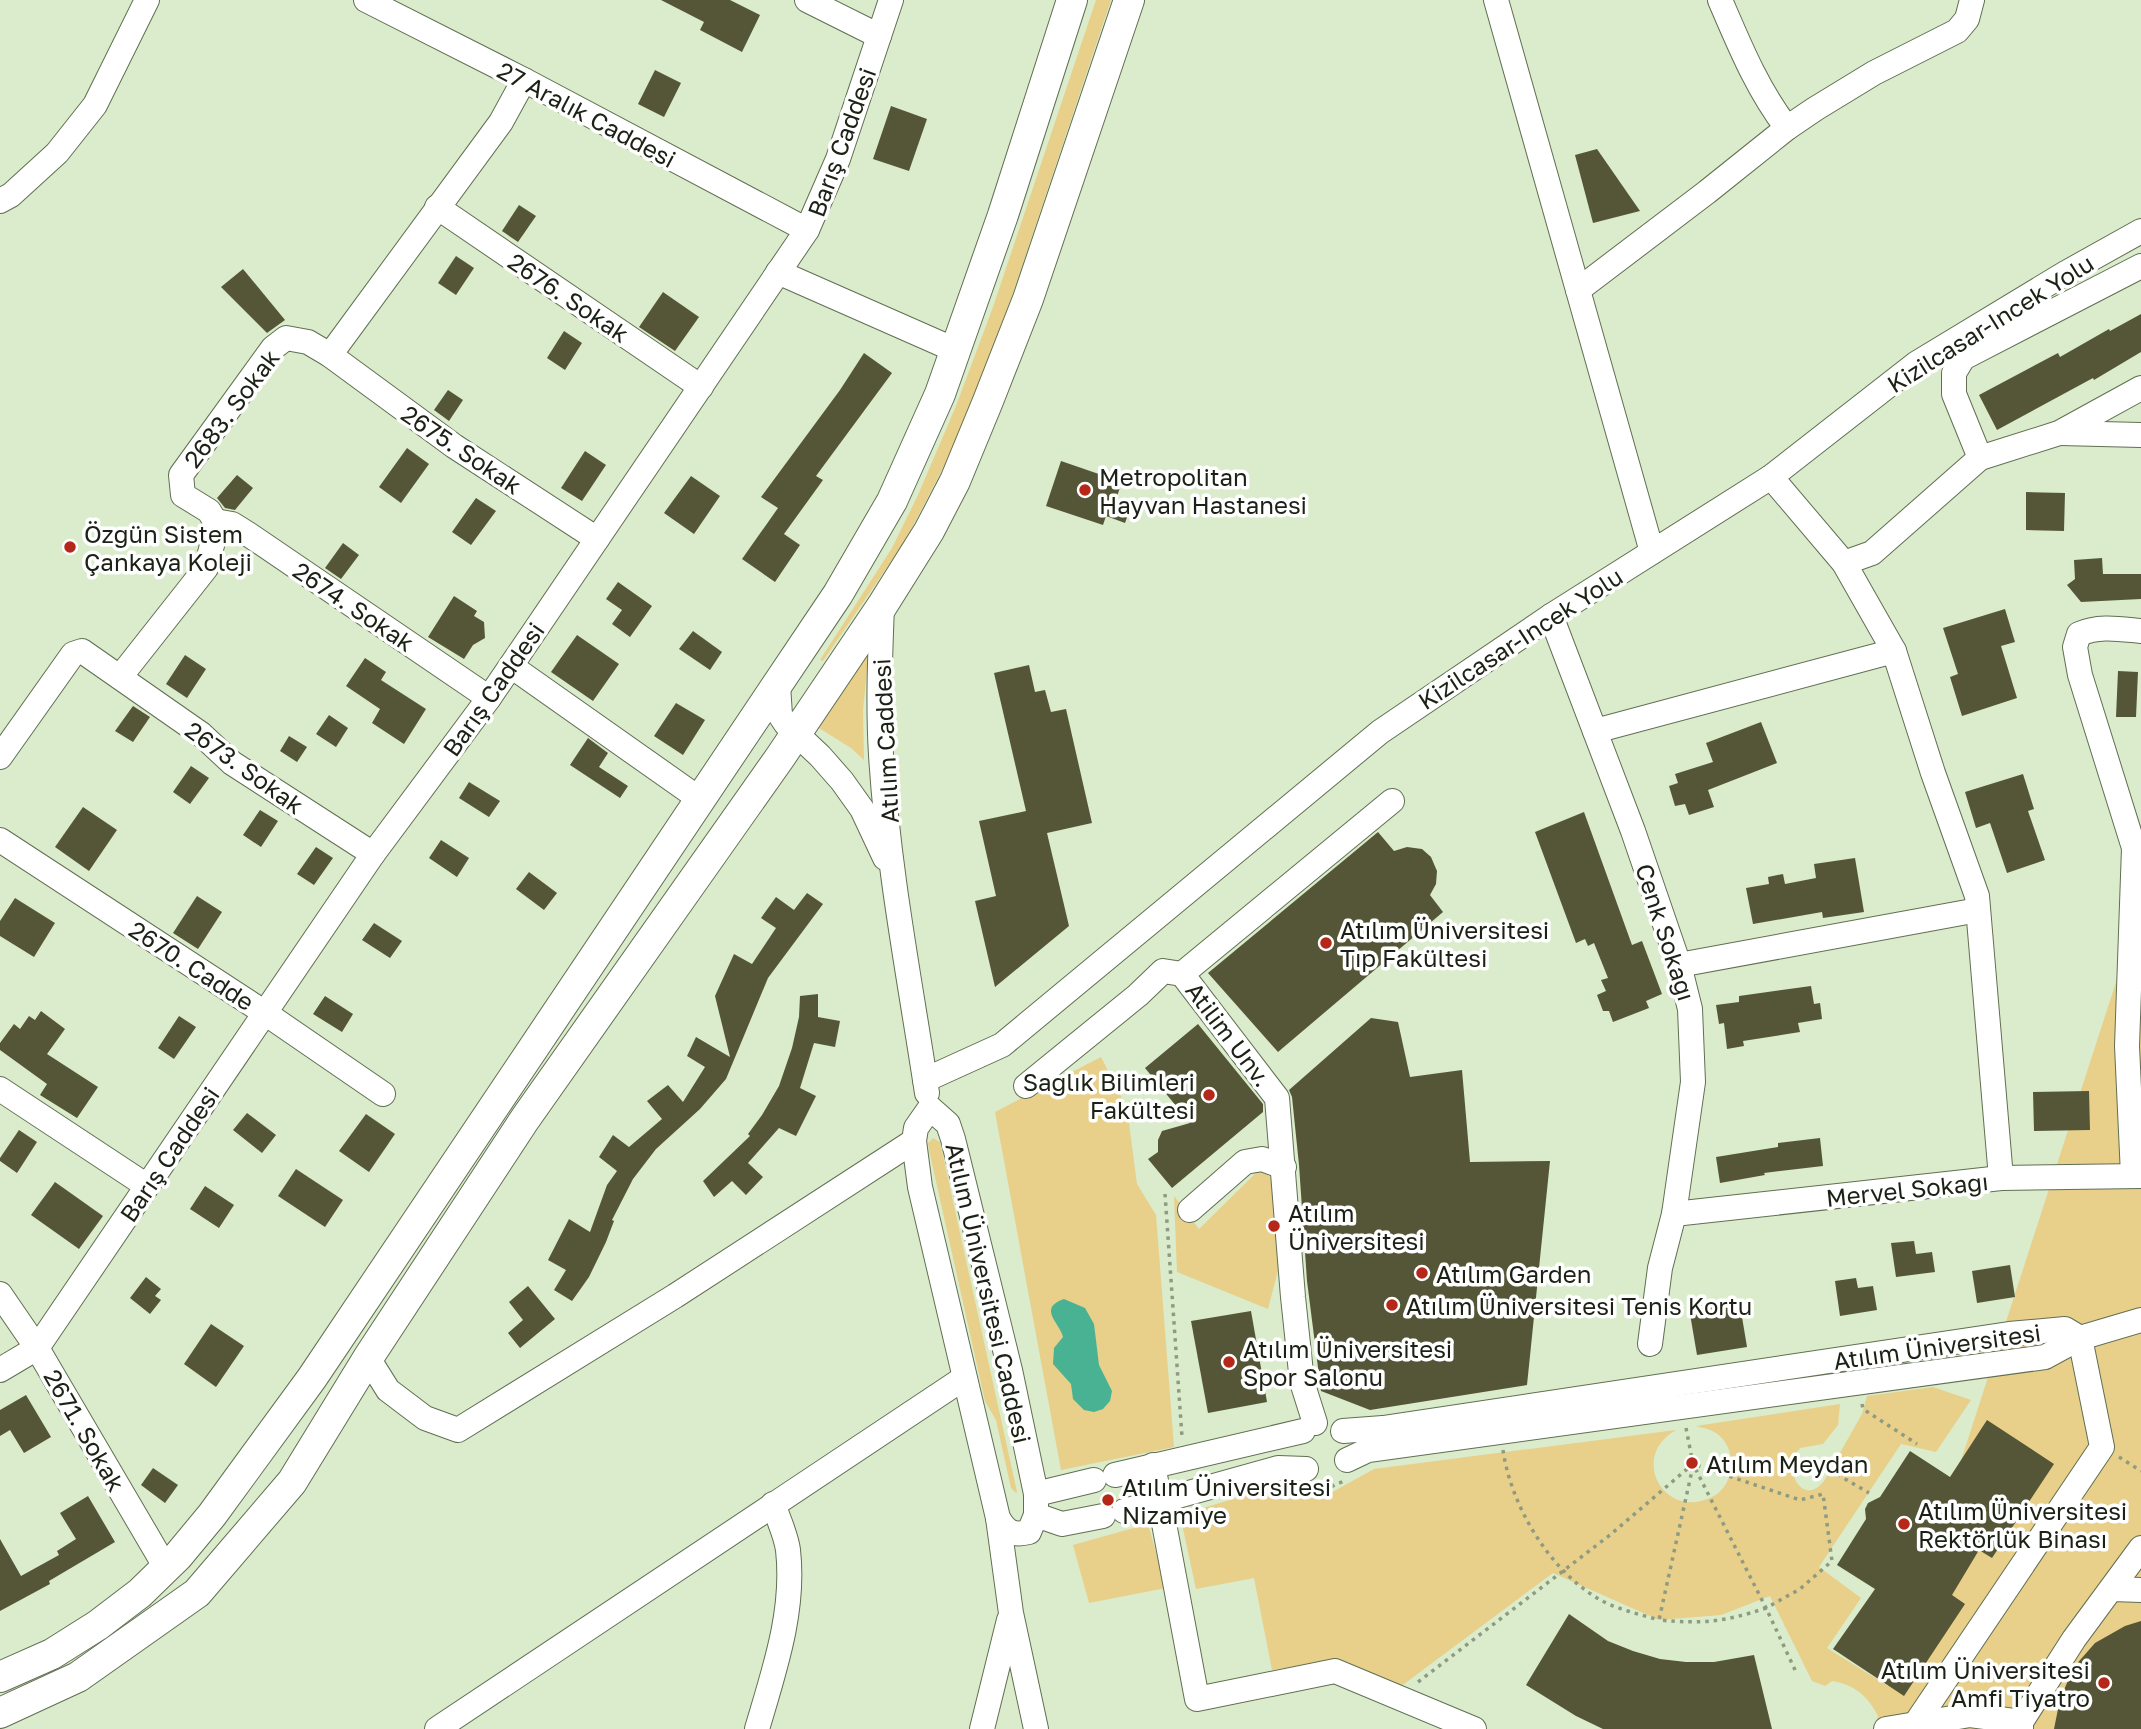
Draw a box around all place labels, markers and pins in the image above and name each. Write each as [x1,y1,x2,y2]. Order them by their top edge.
place label: Metropolitan Hayvan Hastanesi [1099,462,1307,519]
marker: Metropolitan Hayvan Hastanesi [1077,482,1093,498]
place label: Özgün Sistem Çankaya Koleji [84,519,252,576]
marker: Özgün Sistem Çankaya Koleji [62,539,78,555]
place label: Atılım Üniversitesi Tıp Fakültesi [1340,915,1549,972]
marker: Atılım Üniversitesi Tıp Fakültesi [1318,935,1334,951]
place label: Sağlık Bilimleri Fakültesi [1023,1067,1195,1124]
marker: Sağlık Bilimleri Fakültesi [1201,1087,1217,1103]
place label: Atılım Üniversitesi [1288,1198,1425,1255]
marker: Atılım Üniversitesi [1266,1218,1282,1234]
place label: Atılım Garden [1436,1259,1592,1288]
marker: Atılım Garden [1414,1265,1430,1281]
place label: Atılım Üniversitesi Tenis Kortu [1406,1291,1752,1320]
marker: Atılım Üniversitesi Tenis Kortu [1384,1297,1400,1313]
place label: Atılım Üniversitesi Spor Salonu [1243,1334,1452,1391]
marker: Atılım Üniversitesi Spor Salonu [1221,1354,1237,1370]
place label: Atılım Meydan [1706,1449,1869,1478]
marker: Atılım Meydan [1684,1455,1700,1471]
place label: Atılım Üniversitesi Nizamiye [1122,1472,1331,1529]
marker: Atılım Üniversitesi Nizamiye [1100,1492,1116,1508]
place label: Atılım Üniversitesi Rektörlük Binası [1918,1496,2127,1553]
marker: Atılım Üniversitesi Rektörlük Binası [1896,1516,1912,1532]
place label: Atılım Üniversitesi Amfi Tiyatro [1881,1655,2090,1712]
marker: Atılım Üniversitesi Amfi Tiyatro [2096,1675,2112,1691]

